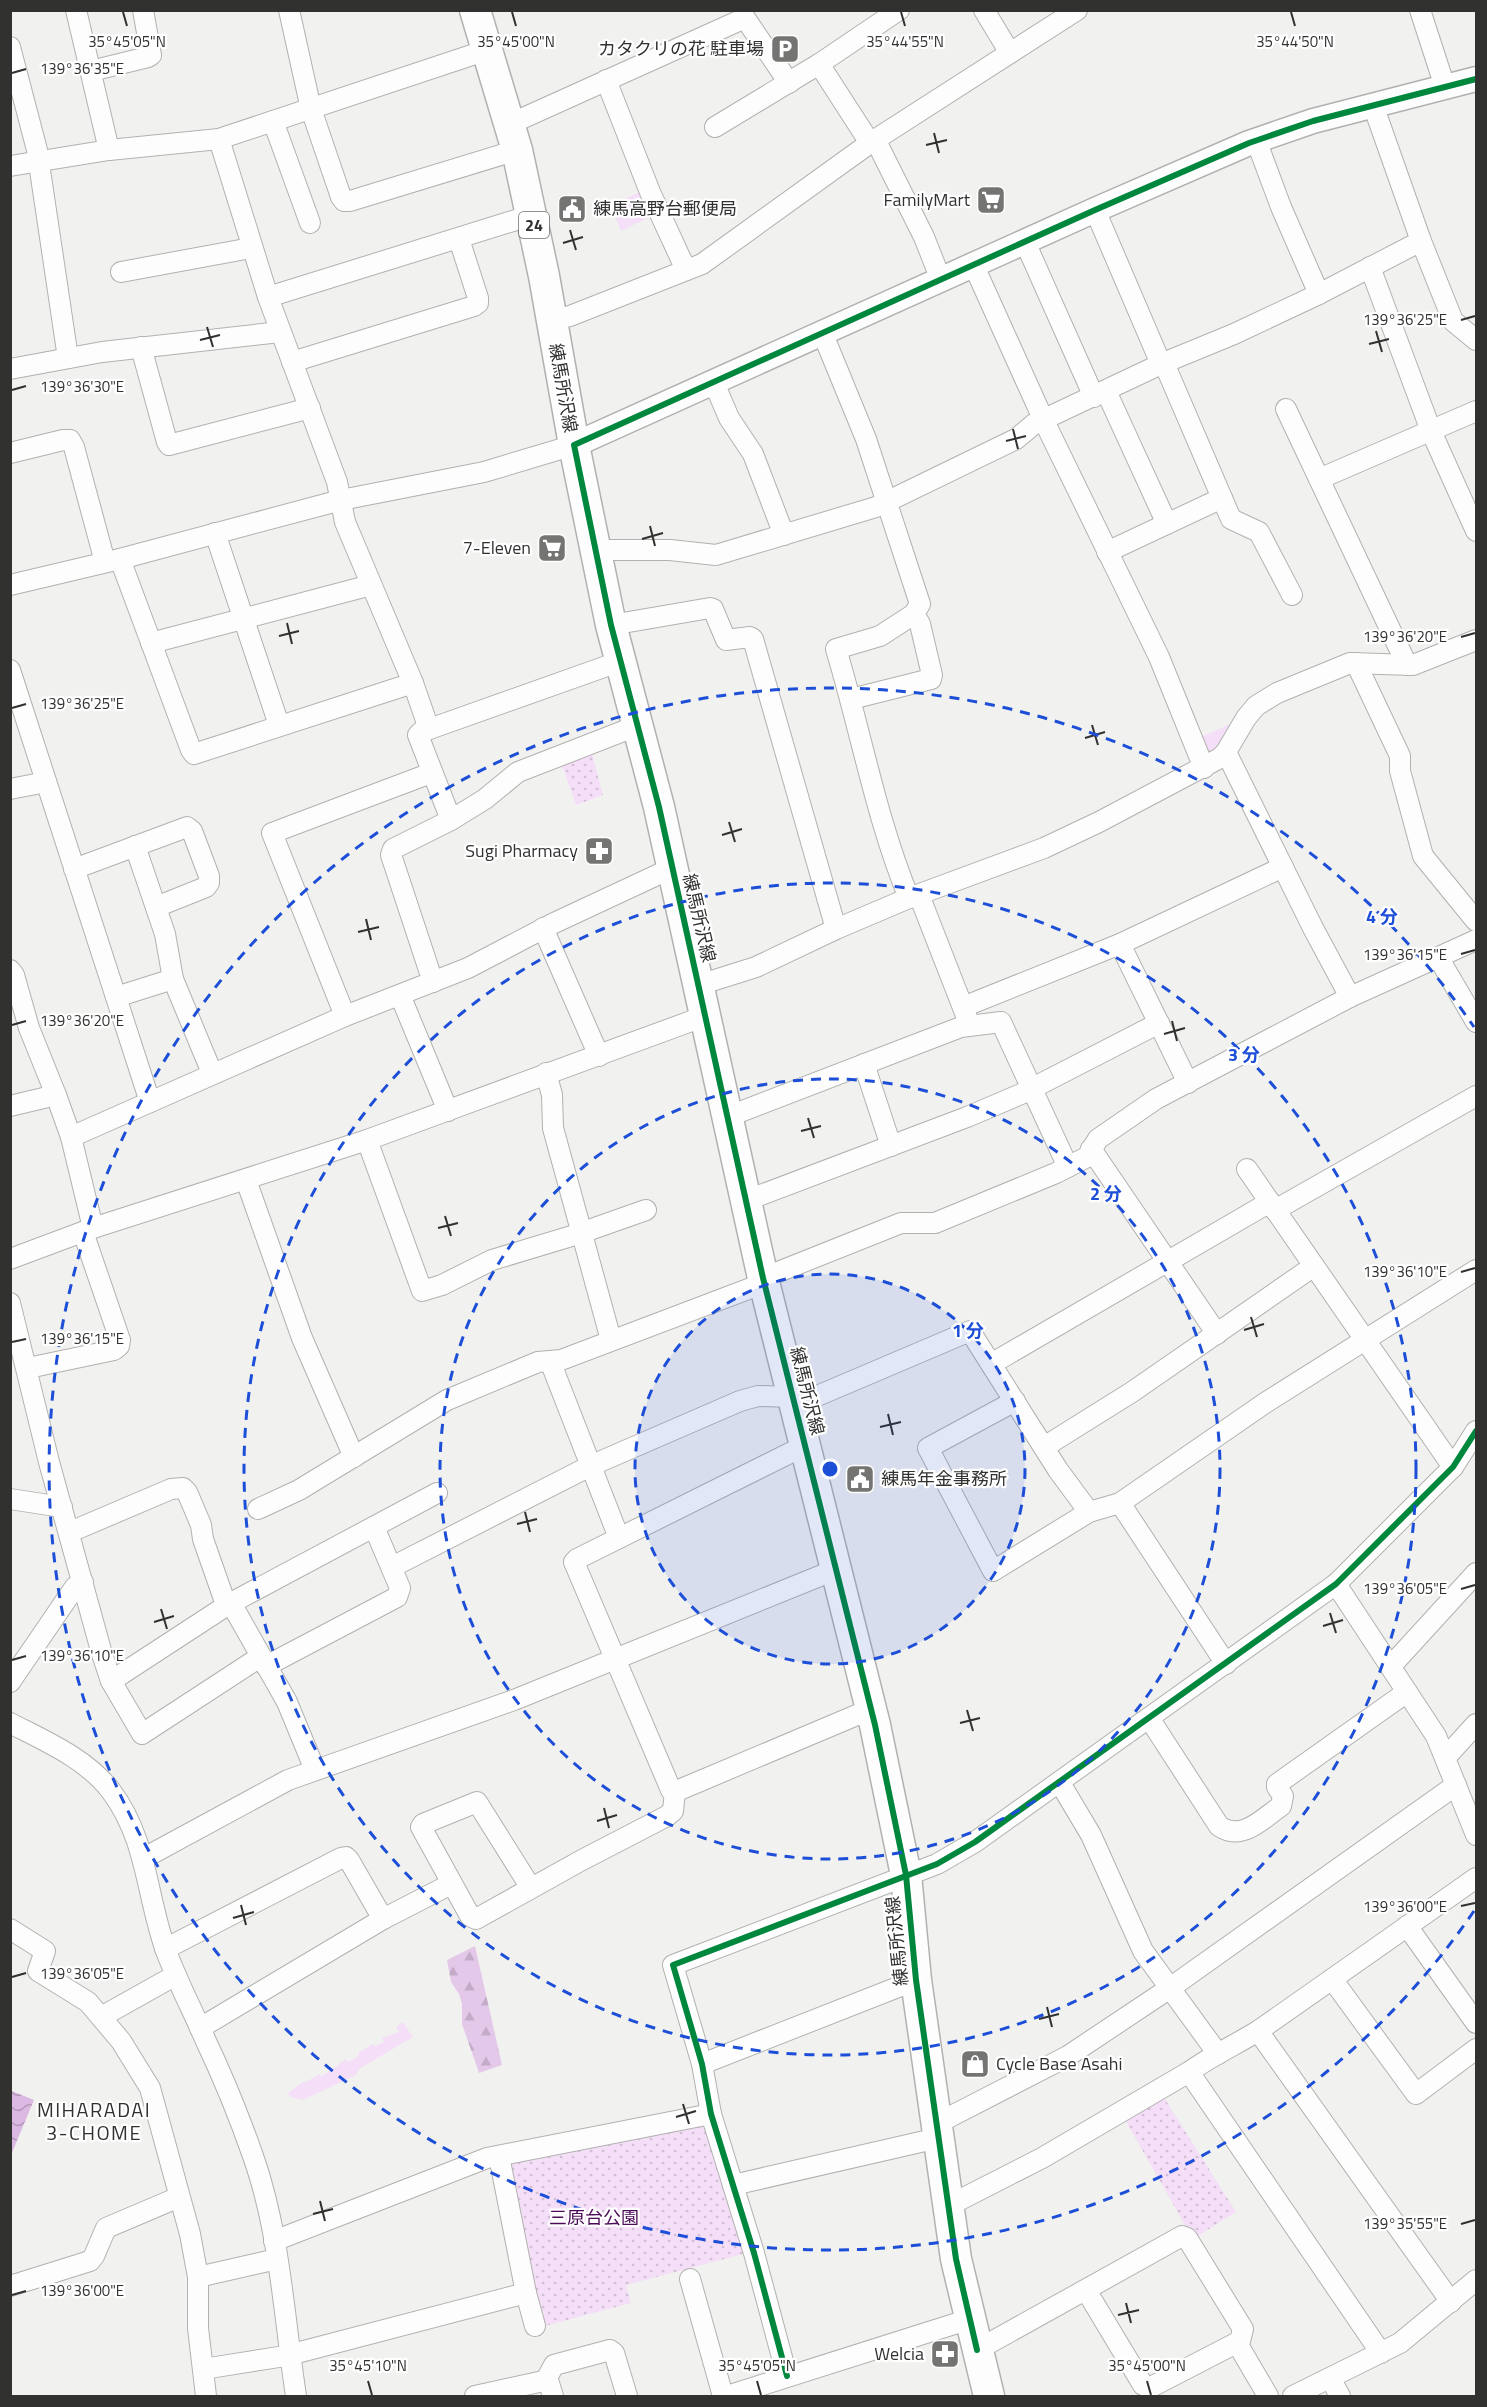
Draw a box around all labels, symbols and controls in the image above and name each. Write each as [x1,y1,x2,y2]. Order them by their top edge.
text: 35°45'05"N [88,30,166,53]
text: 35°45'00"N [477,30,555,53]
text: 35°44'55"N [866,30,944,53]
text: 35°44'50"N [1256,30,1334,53]
parking icon: カタクリの花 駐車場 [769,33,801,65]
place label: カタクリの花 駐車場 [598,35,764,62]
text: 139°36'35"E [40,57,124,80]
supermarket icon: FamilyMart [975,184,1007,216]
place label: FamilyMart [884,186,971,213]
public building icon: 練馬高野台郵便局 [556,193,588,225]
place label: 練馬高野台郵便局 [593,195,737,222]
road number: 24 [519,212,549,238]
text: 139°36'25"E [1363,308,1447,331]
street label: 練馬所沢線 [542,341,585,435]
text: 139°36'30"E [40,375,124,398]
supermarket icon: 7-Eleven [536,532,568,564]
place label: 7-Eleven [463,534,531,561]
text: 139°36'20"E [1363,625,1447,648]
text: 139°36'25"E [40,692,124,715]
pharmacy icon: Sugi Pharmacy [583,835,615,867]
place label: Sugi Pharmacy [465,837,578,864]
street label: 練馬所沢線 [676,871,723,965]
text: 4 分 [1366,903,1398,930]
text: 139°36'15"E [1363,943,1447,966]
text: 139°36'20"E [40,1009,124,1032]
text: 3 分 [1228,1041,1260,1068]
text: 2 分 [1090,1180,1122,1207]
text: 139°36'10"E [1363,1260,1447,1283]
text: 1 分 [952,1317,984,1344]
text: 139°36'15"E [40,1327,124,1350]
street label: 練馬所沢線 [783,1344,831,1438]
centre of rings [820,1459,840,1479]
public building icon: 練馬年金事務所 [844,1463,876,1495]
place label: 練馬年金事務所 [881,1465,1007,1492]
text: 139°36'05"E [1363,1577,1447,1600]
text: 139°36'10"E [40,1644,124,1667]
street label: 練馬所沢線 [878,1895,915,1987]
text: 139°36'00"E [1363,1895,1447,1918]
text: 139°36'05"E [40,1962,124,1985]
shop icon: Cycle Base Asahi [959,2048,991,2080]
place label: Cycle Base Asahi [996,2050,1122,2077]
district label: MIHARADAI 3-CHOME [37,2094,151,2148]
park label: 三原台公園 [549,2204,639,2231]
text: 139°35'55"E [1363,2212,1447,2235]
text: 139°36'00"E [40,2279,124,2302]
pharmacy icon: Welcia [929,2338,961,2370]
place label: Welcia [874,2340,924,2367]
text: 35°45'10"N [329,2354,407,2377]
text: 35°45'05"N [718,2354,796,2377]
text: 35°45'00"N [1108,2354,1186,2377]

